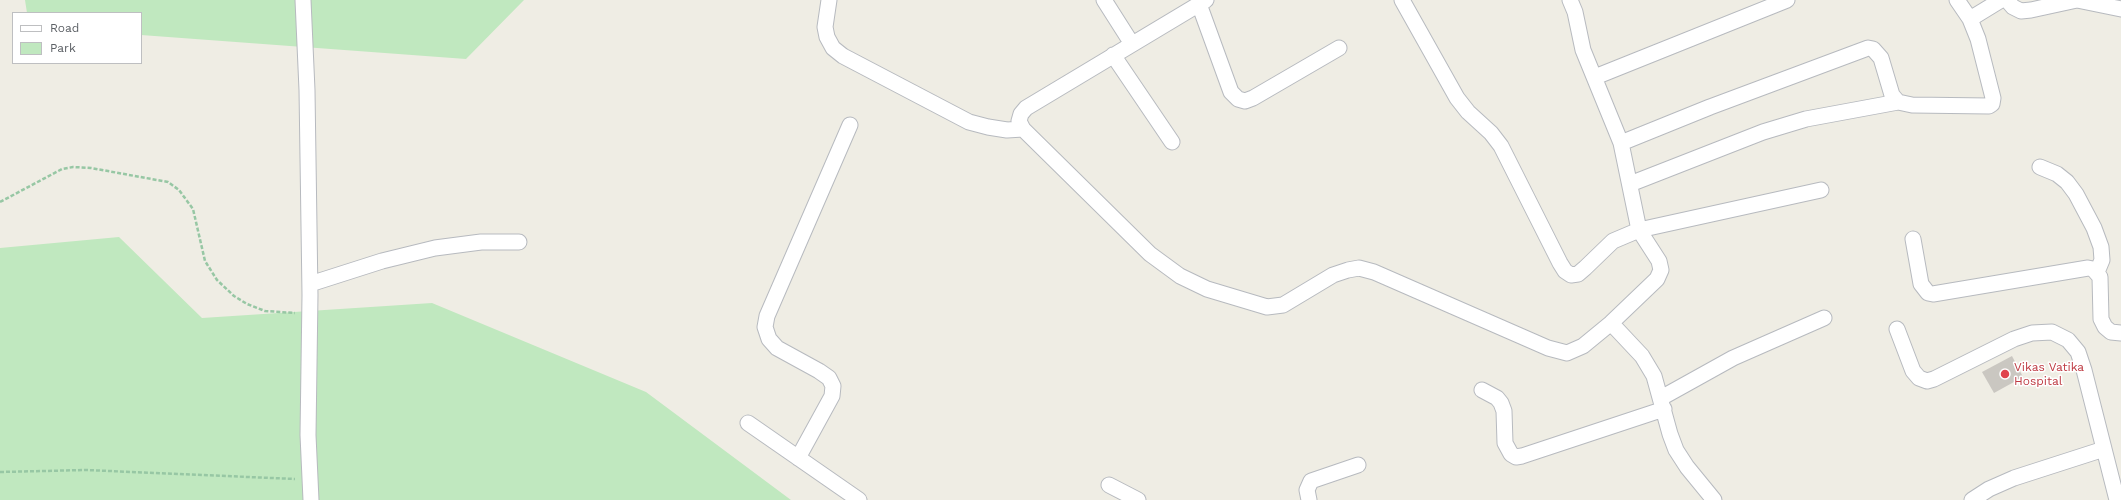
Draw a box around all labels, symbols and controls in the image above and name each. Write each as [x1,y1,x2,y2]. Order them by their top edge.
legend [12,12,142,64]
text: Road [50,21,79,35]
text: Park [50,41,76,55]
place label: Vikas Vatika Hospital [2014,360,2084,388]
marker: Vikas Vatika Hospital [1999,368,2011,380]

